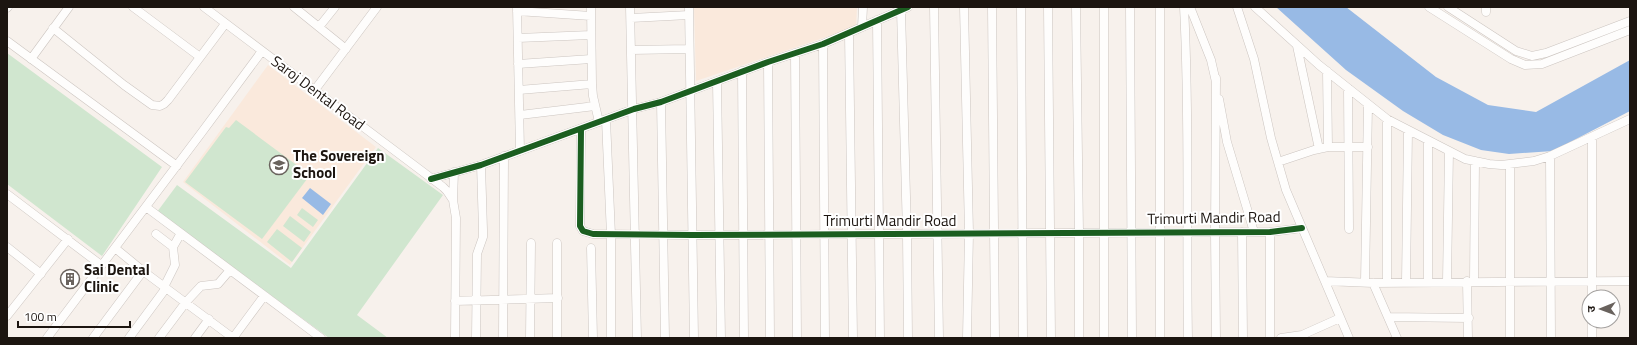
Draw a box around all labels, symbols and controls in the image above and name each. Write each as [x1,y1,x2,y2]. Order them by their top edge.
street label: Saroj Dental Road [266,50,370,136]
place label: The Sovereign School [293,144,385,184]
school or university icon: The Sovereign School [268,154,290,176]
street label: Trimurti Mandir Road [1147,205,1281,230]
street label: Trimurti Mandir Road [824,209,956,232]
place label: Sai Dental Clinic [84,258,150,298]
building icon: Sai Dental Clinic [59,268,81,290]
north arrow [1581,289,1621,329]
scale bar [18,303,130,329]
text: उ [1583,305,1599,313]
text: 100 m [24,307,57,326]

